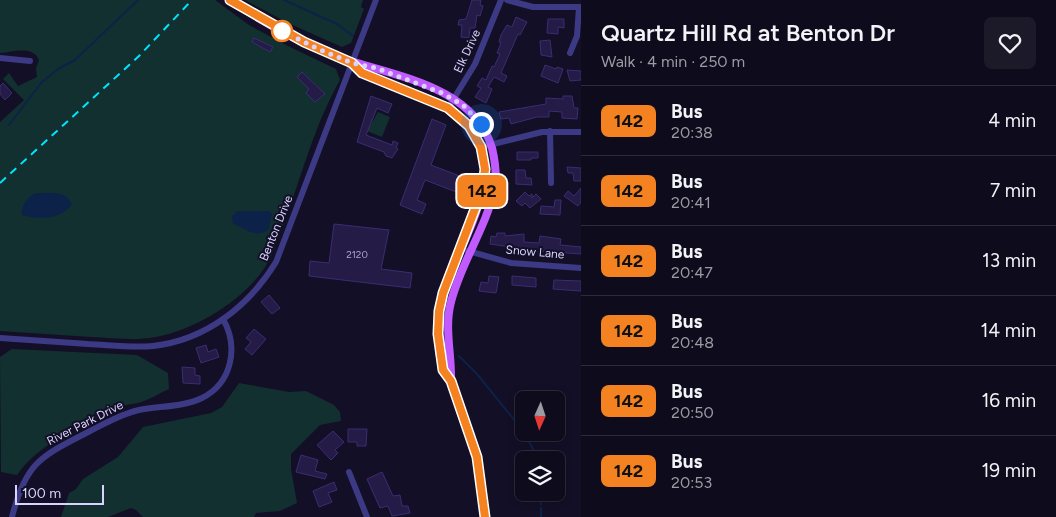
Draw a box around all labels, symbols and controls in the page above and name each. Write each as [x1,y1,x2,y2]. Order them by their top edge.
button: heart [984,17,1036,69]
text: Quartz Hill Rd at Benton Dr [601,18,895,47]
unlabelled marker [271,20,293,42]
street label: Elk Drive [451,27,483,75]
text: Walk · 4 min · 250 m [601,52,745,71]
text: Bus [671,100,702,123]
text: 4 min [988,109,1036,132]
text: 142 [614,110,643,132]
your location [469,112,494,137]
text: 20:38 [671,123,713,142]
text: Bus [671,170,702,193]
line badge: 142 [453,175,511,207]
text: 7 min [990,179,1036,202]
text: 142 [467,180,497,202]
text: 142 [614,180,643,202]
street label: Benton Drive [256,193,296,263]
text: 20:41 [671,193,711,212]
text: Bus [671,240,702,263]
street label: Snow Lane [505,242,565,262]
house number: 2120 [346,248,368,261]
text: 13 min [982,249,1036,272]
text: 142 [614,250,643,272]
text: 20:47 [671,263,713,282]
text: Bus [671,310,702,333]
text: 14 min [980,319,1036,342]
text: 142 [614,320,643,342]
text: 20:48 [671,333,714,352]
text: Bus [671,380,702,403]
text: 16 min [982,389,1036,412]
text: 142 [614,390,643,412]
north arrow [515,391,565,441]
map controls [515,391,565,501]
street label: River Park Drive [45,398,126,448]
text: 20:50 [671,403,714,422]
text: Bus [671,450,702,473]
button: layers [515,451,565,501]
text: 19 min [982,459,1036,482]
text: 142 [614,460,643,482]
text: 20:53 [671,473,712,492]
scale bar [15,482,104,505]
text: 100 m [22,485,61,502]

